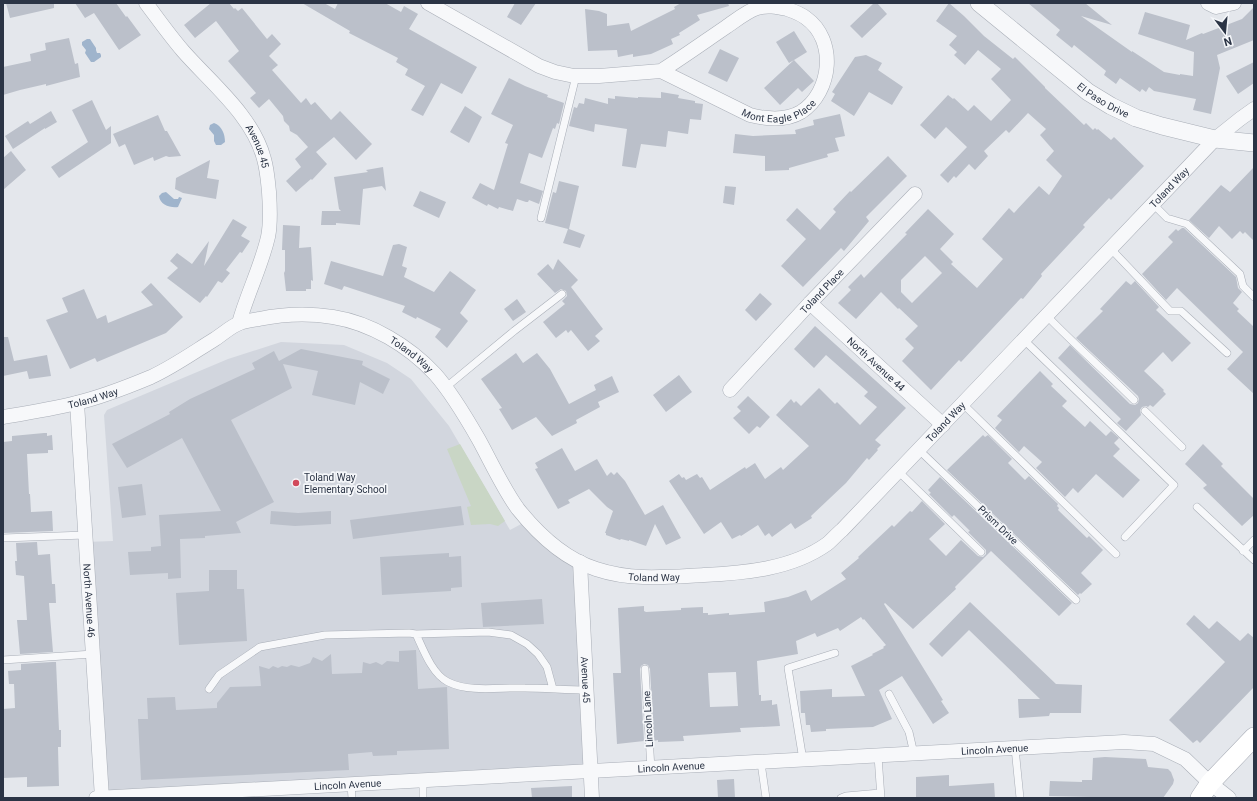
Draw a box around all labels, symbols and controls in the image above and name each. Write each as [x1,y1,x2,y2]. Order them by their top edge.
north arrow [1205,12,1245,52]
text: N [1222,34,1233,49]
street label: El Paso Drive [1075,80,1131,119]
street label: Mont Eagle Place [740,97,818,124]
street label: Avenue 45 [244,122,272,169]
street label: Toland Way [1147,165,1191,210]
street label: Toland Place [798,266,846,316]
street label: Toland Way [388,334,436,375]
street label: North Avenue 44 [845,335,908,393]
street label: Toland Way [67,385,120,410]
street label: Toland Way [924,399,967,444]
place label: Toland Way Elementary School [304,472,387,495]
marker: Toland Way Elementary School [291,478,301,488]
street label: Prism Drive [976,503,1020,547]
street label: North Avenue 46 [82,563,97,638]
street label: Toland Way [628,571,680,583]
street label: Avenue 45 [579,656,593,704]
street label: Lincoln Lane [641,691,655,747]
street label: Lincoln Avenue [961,742,1029,756]
street label: Lincoln Avenue [637,759,705,774]
street label: Lincoln Avenue [314,777,382,792]

